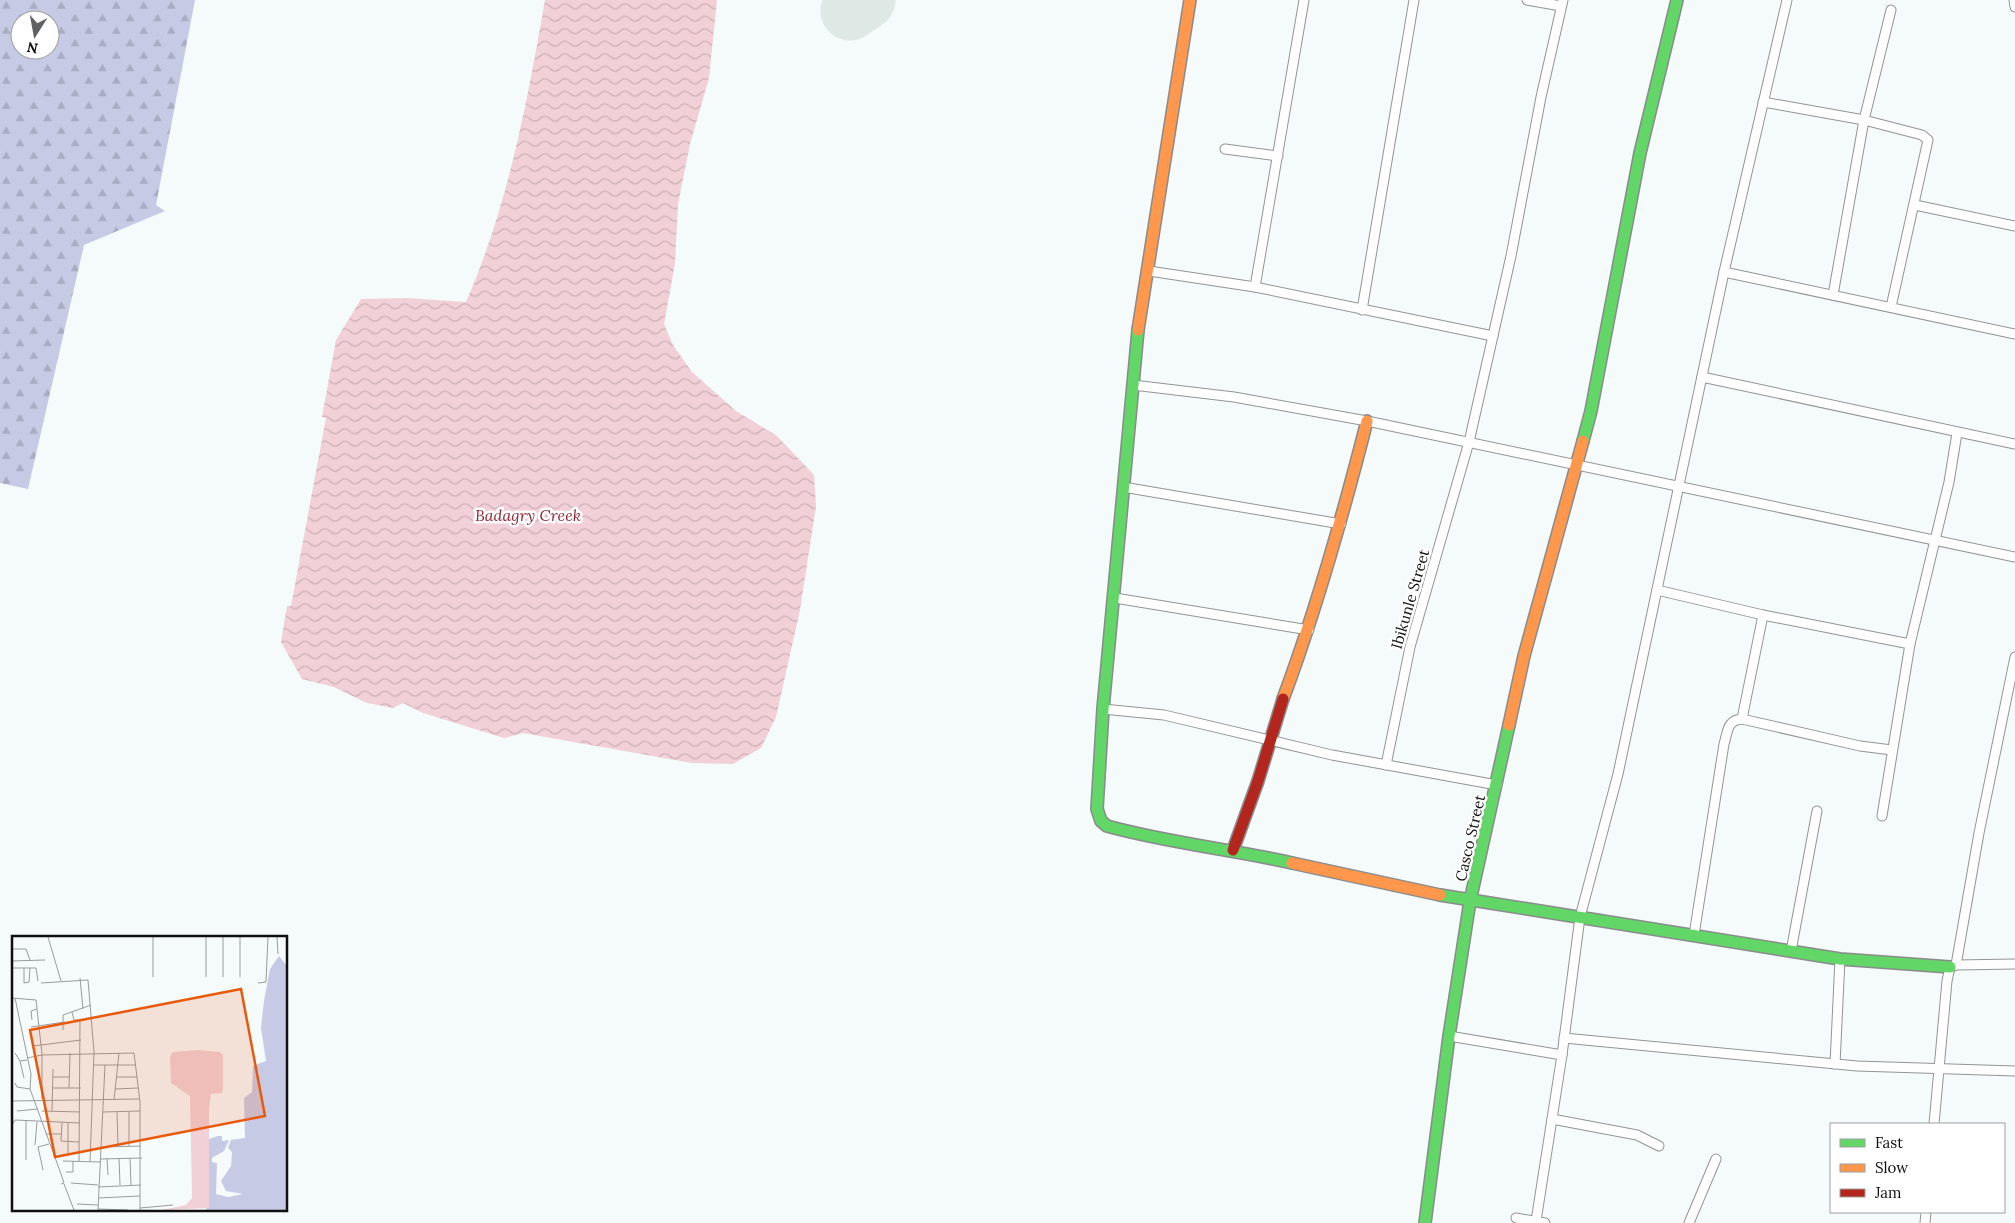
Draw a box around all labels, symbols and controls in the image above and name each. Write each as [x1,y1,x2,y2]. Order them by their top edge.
north arrow [10,10,60,60]
text: N [25,38,40,58]
water label: Badagry Creek [475,505,581,525]
street label: Ibikunle Street [1387,547,1433,651]
street label: Casco Street [1451,793,1489,883]
inset map [12,936,288,1210]
legend [1830,1123,2005,1213]
text: Fast [1875,1133,1903,1152]
text: Slow [1875,1158,1908,1177]
text: Jam [1874,1183,1902,1202]

